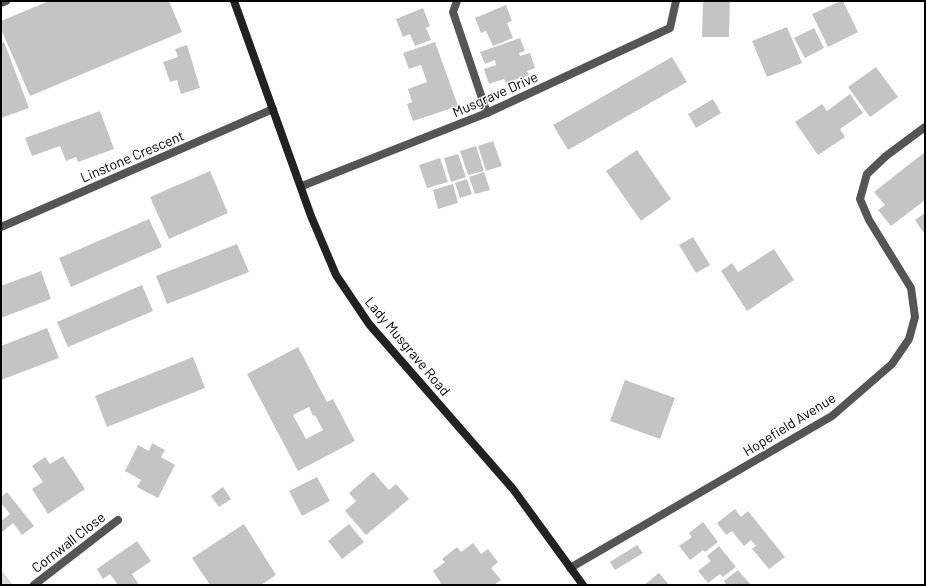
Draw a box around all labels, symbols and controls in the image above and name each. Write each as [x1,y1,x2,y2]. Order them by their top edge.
street label: Musgrave Drive [450,68,540,120]
street label: Linstone Crescent [78,126,186,186]
street label: Lady Musgrave Road [362,293,454,399]
street label: Hopefield Avenue [740,389,838,459]
street label: Cornwall Close [28,508,108,576]

